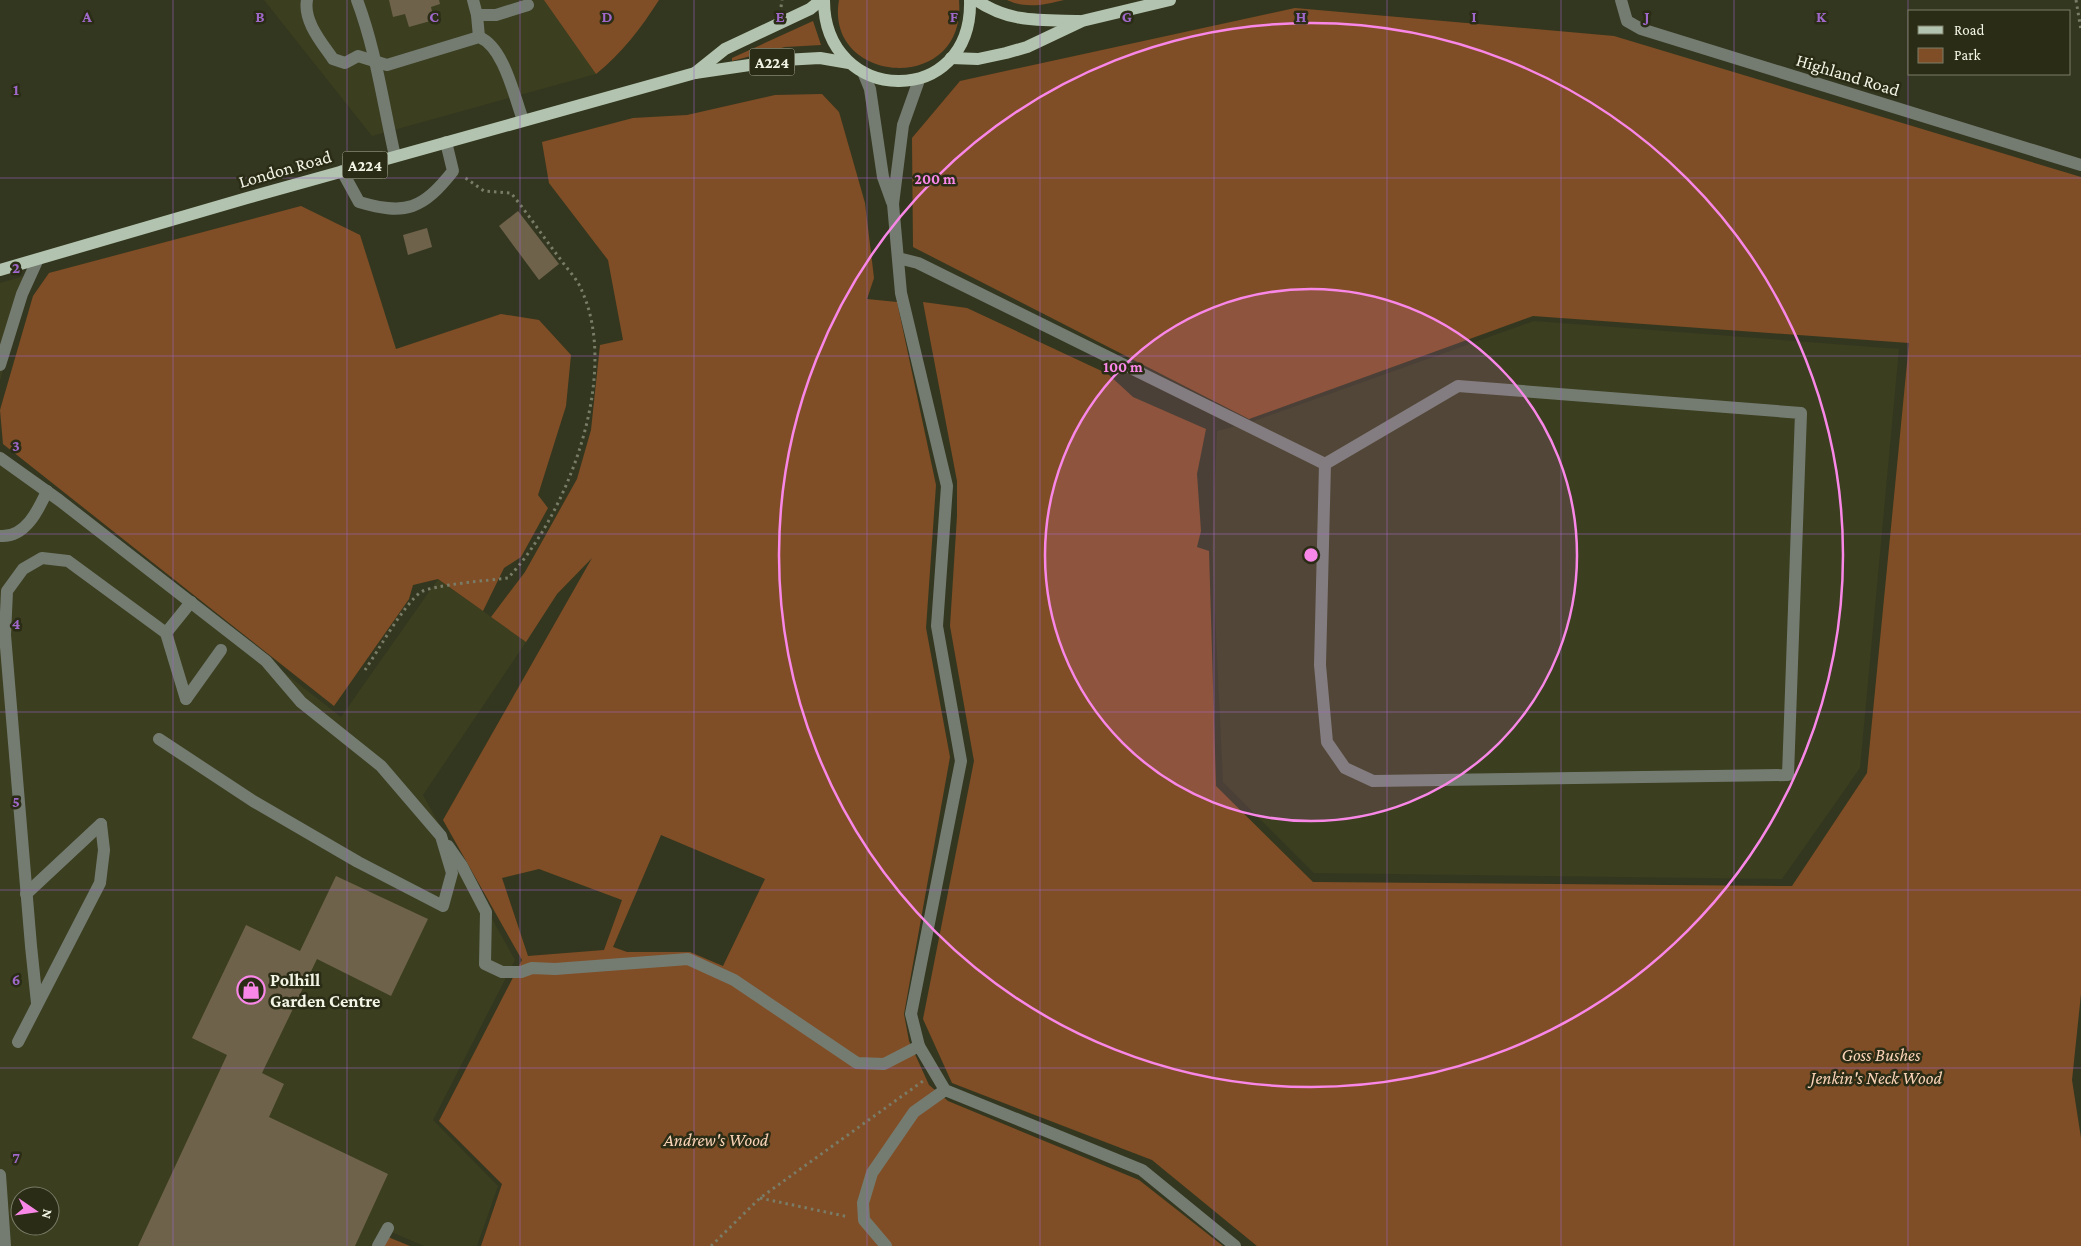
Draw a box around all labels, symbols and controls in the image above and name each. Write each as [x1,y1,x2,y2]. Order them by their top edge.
text: A [81,8,92,25]
text: B [255,8,265,25]
text: C [429,8,439,25]
text: D [601,8,613,25]
text: E [775,8,785,25]
text: F [950,8,959,25]
text: G [1122,8,1132,25]
text: H [1296,8,1307,25]
text: I [1471,8,1477,25]
text: J [1642,8,1650,25]
text: K [1816,8,1827,25]
legend [1908,10,2071,75]
text: Road [1954,22,1985,38]
text: Park [1954,47,1981,63]
road number: A224 [750,48,794,76]
street label: Highland Road [1794,50,1903,100]
text: 1 [13,81,19,98]
street label: London Road [236,146,334,192]
road number: A224 [342,152,388,178]
text: 200 m [914,171,956,187]
text: 2 [12,259,20,276]
text: 100 m [1103,359,1143,375]
text: 3 [12,437,20,454]
centre of rings [1302,546,1320,564]
text: 4 [12,615,21,632]
text: 5 [12,793,20,810]
place label: Polhill Garden Centre [270,970,380,1011]
text: 6 [12,971,20,988]
shop icon: Polhill Garden Centre [236,975,266,1005]
park label: Goss Bushes [1841,1045,1921,1065]
park label: Jenkin's Neck Wood [1807,1068,1942,1088]
park label: Andrew's Wood [663,1130,769,1150]
text: 7 [12,1149,20,1166]
north arrow [10,1186,60,1236]
text: N [39,1207,57,1221]

